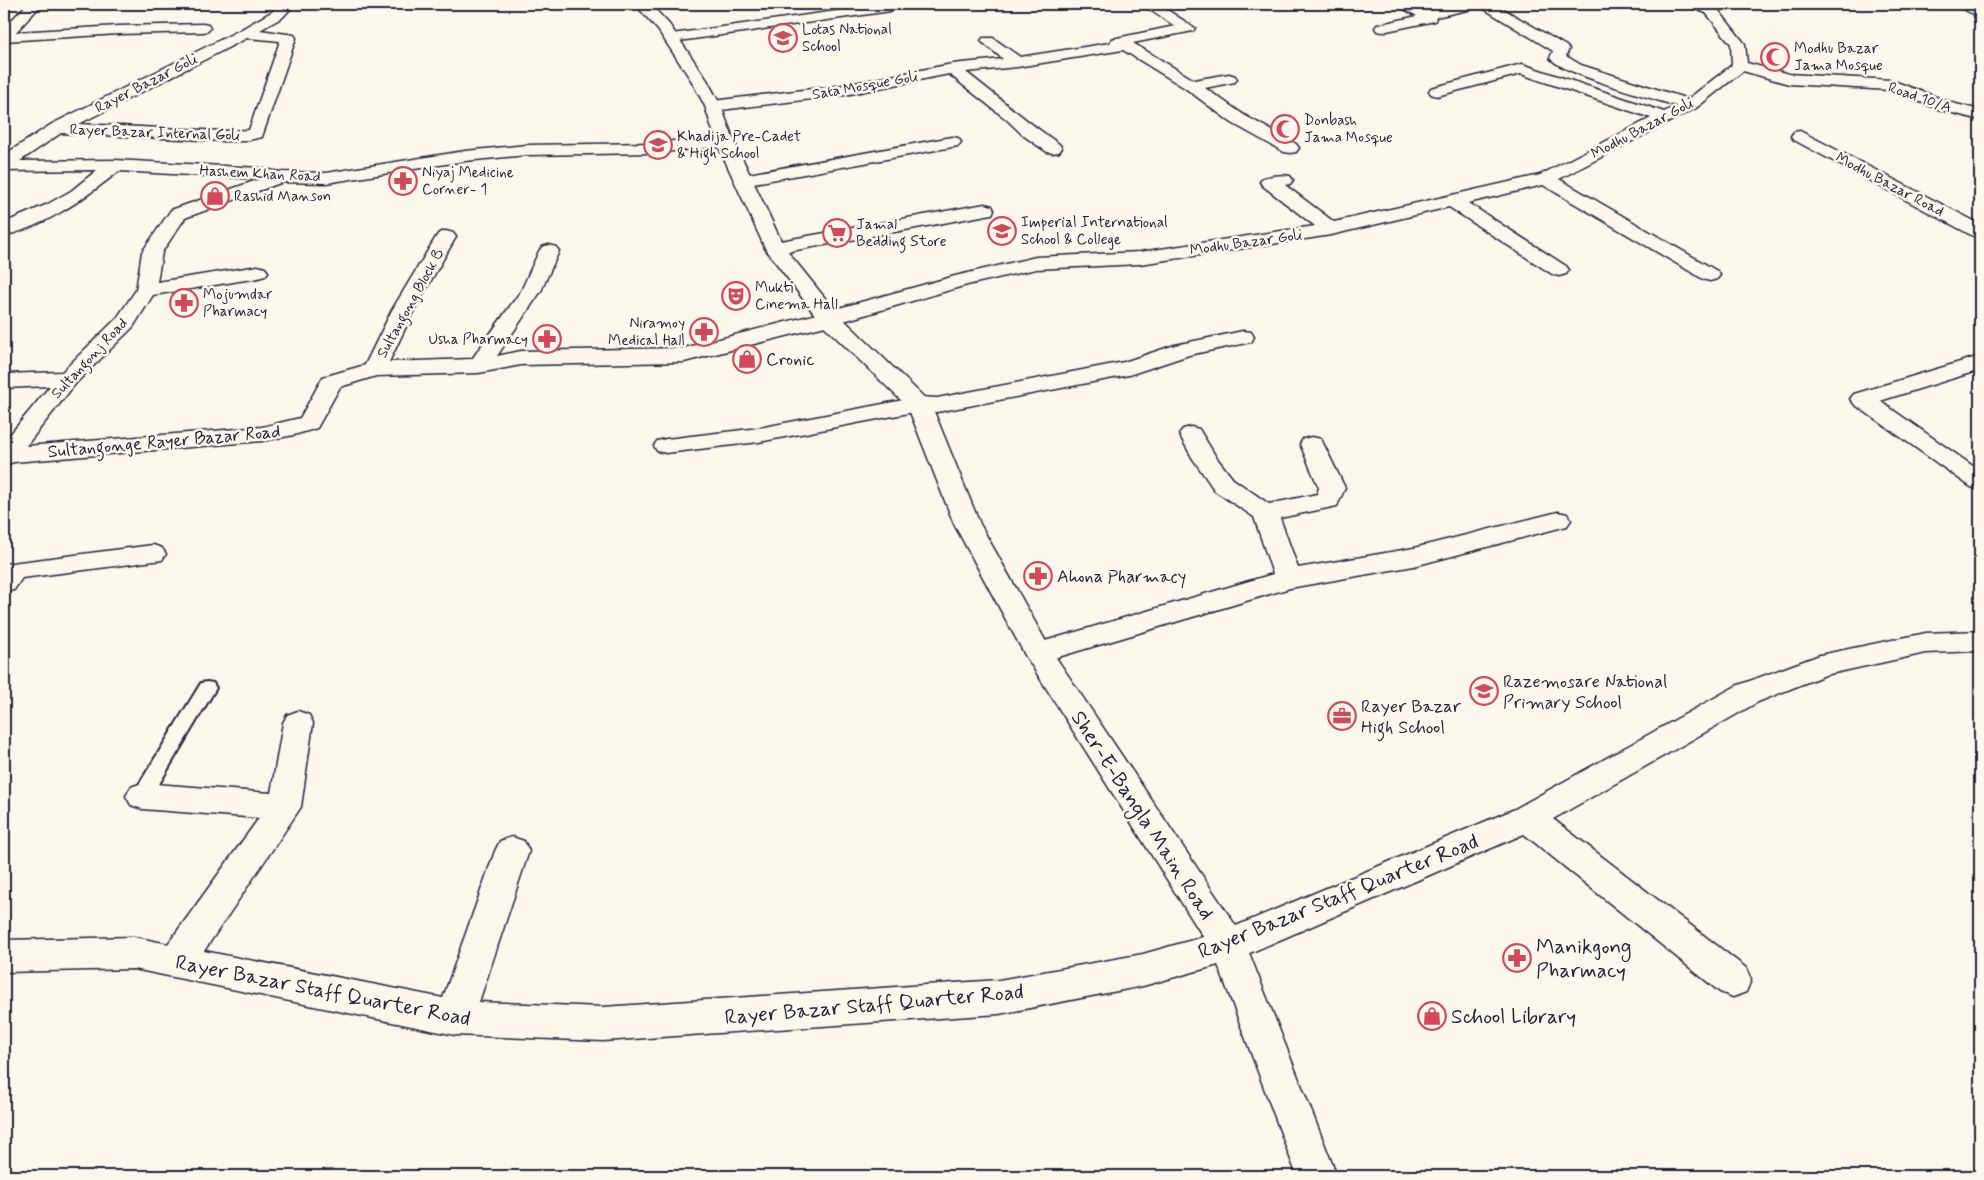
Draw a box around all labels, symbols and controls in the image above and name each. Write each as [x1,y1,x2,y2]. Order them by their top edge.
place label: Lotas National School [802,20,892,57]
school or university icon: Lotas National School [768,23,798,53]
place label: Modhu Bazar Jama Mosque [1794,39,1883,76]
mosque icon: Modhu Bazar Jama Mosque [1760,42,1790,72]
street label: Rayer Bazar Goli [92,49,201,118]
street label: Sata Mosque Goli [811,67,920,105]
street label: Road 10/A [1885,78,1954,118]
street label: Modhu Bazar Goli [1588,93,1697,164]
place label: Donbash Jama Mosque [1304,111,1393,148]
mosque icon: Donbash Jama Mosque [1270,114,1300,144]
street label: Rayer Bazar Internal Goli [69,120,241,146]
place label: Khadija Pre-Cadet & High School [677,127,801,165]
school or university icon: Khadija Pre-Cadet & High School [643,130,673,160]
street label: Modhu Bazar Road [1832,148,1947,222]
street label: Hashem Khan Road [199,161,321,187]
place label: Niyaj Medicine Corner- 1 [422,163,514,200]
pharmacy icon: Niyaj Medicine Corner- 1 [388,166,418,196]
shop icon: Rashid Manson [200,181,230,211]
place label: Rashid Manson [234,187,331,207]
place label: Imperial International School & College [1021,213,1168,250]
place label: Jamal Bedding Store [856,215,947,253]
school or university icon: Imperial International School & College [987,216,1017,246]
supermarket icon: Jamal Bedding Store [822,218,852,248]
street label: Modhu Bazar Goli [1189,225,1304,261]
street label: Sultangong Block B [373,245,450,362]
place label: Mukti Cinema Hall [755,278,838,315]
theatre icon: Mukti Cinema Hall [721,281,751,311]
place label: Mojumdar Pharmacy [203,285,273,322]
pharmacy icon: Mojumdar Pharmacy [169,288,199,318]
street label: Sultangonj Road [47,314,133,404]
place label: Niramoy Medical Hall [608,314,685,351]
pharmacy icon: Niramoy Medical Hall [689,317,719,347]
pharmacy icon: Usha Pharmacy [532,324,562,354]
place label: Usha Pharmacy [428,330,528,350]
shop icon: Cronic [732,344,762,374]
place label: Cronic [766,348,815,372]
street label: Sultangonge Rayer Bazar Road [47,420,282,466]
pharmacy icon: Ahona Pharmacy [1023,561,1053,591]
place label: Ahona Pharmacy [1057,565,1186,589]
place label: Razemosare National Primary School [1503,670,1667,715]
school or university icon: Razemosare National Primary School [1469,676,1499,706]
place label: Rayer Bazar High School [1361,695,1461,742]
office icon: Rayer Bazar High School [1327,701,1357,731]
street label: Sher-E-Bangla Main Road [1063,706,1220,926]
street label: Rayer Bazar Staff Quarter Road [1194,828,1483,966]
place label: Manikgong Pharmacy [1536,933,1632,985]
pharmacy icon: Manikgong Pharmacy [1502,943,1532,973]
street label: Rayer Bazar Staff Quarter Road [173,949,473,1033]
street label: Rayer Bazar Staff Quarter Road [723,978,1025,1032]
shop icon: School Library [1417,1001,1447,1031]
place label: School Library [1451,1003,1576,1031]

